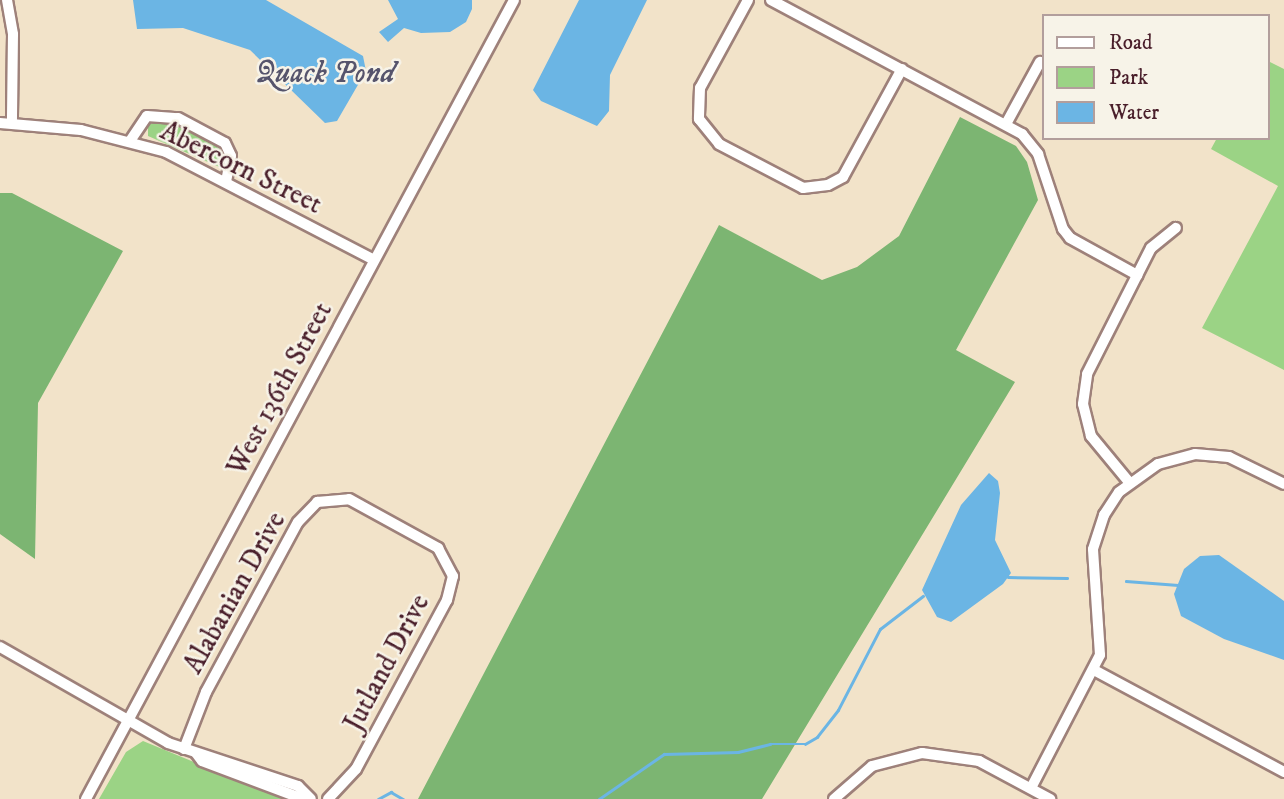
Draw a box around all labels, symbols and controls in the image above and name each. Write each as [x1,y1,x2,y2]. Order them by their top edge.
legend [1042,14,1270,140]
text: Road [1109,30,1153,56]
water label: Quack Pond [255,56,395,92]
text: Park [1109,65,1148,91]
text: Water [1109,100,1159,126]
street label: Abercorn Street [155,114,327,222]
street label: West 136th Street [220,297,340,481]
street label: Alabanian Drive [177,506,293,680]
street label: Jutland Drive [337,589,437,737]

